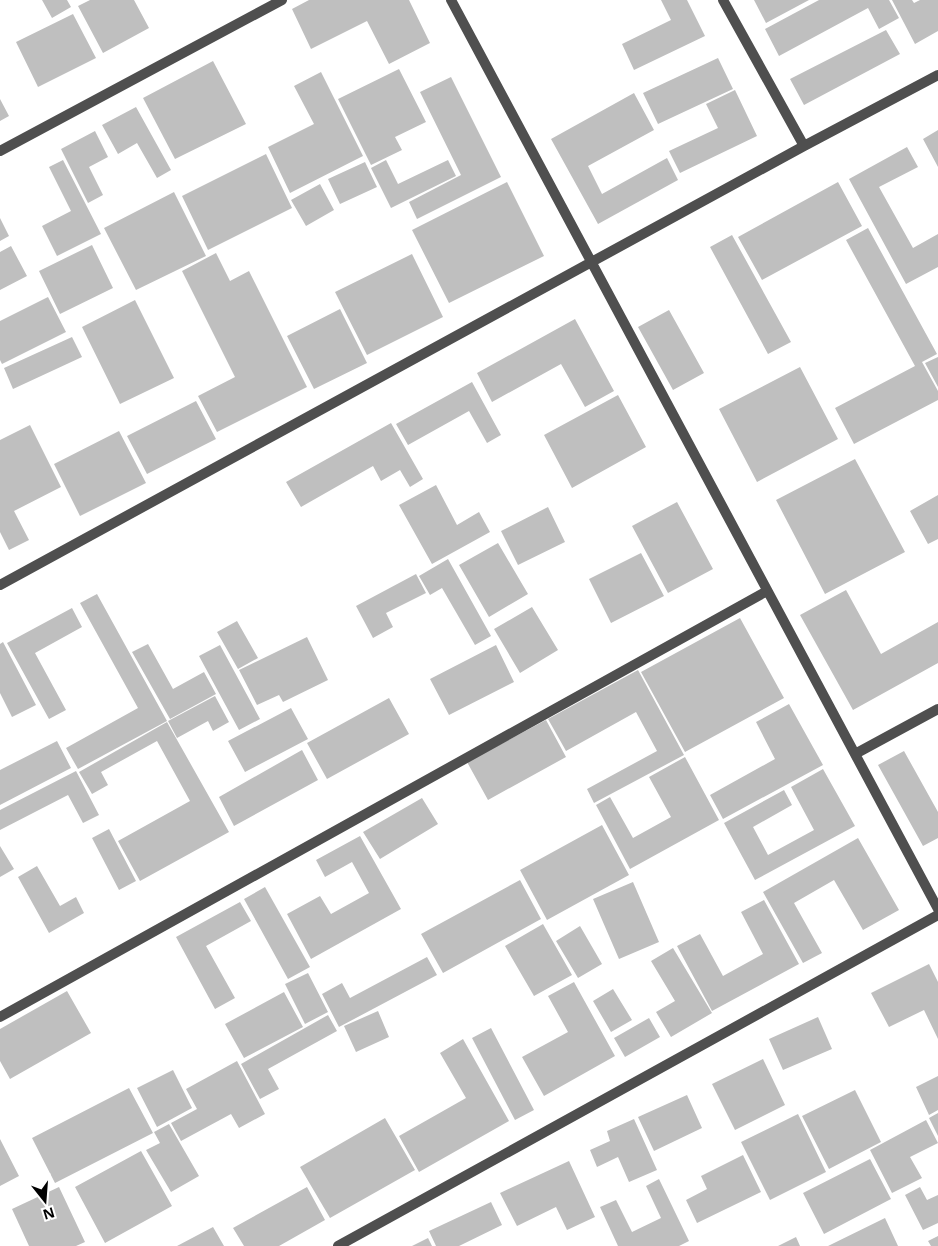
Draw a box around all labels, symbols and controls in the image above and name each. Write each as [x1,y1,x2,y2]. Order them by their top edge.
north arrow [20,1176,70,1226]
text: N [41,1203,57,1225]

